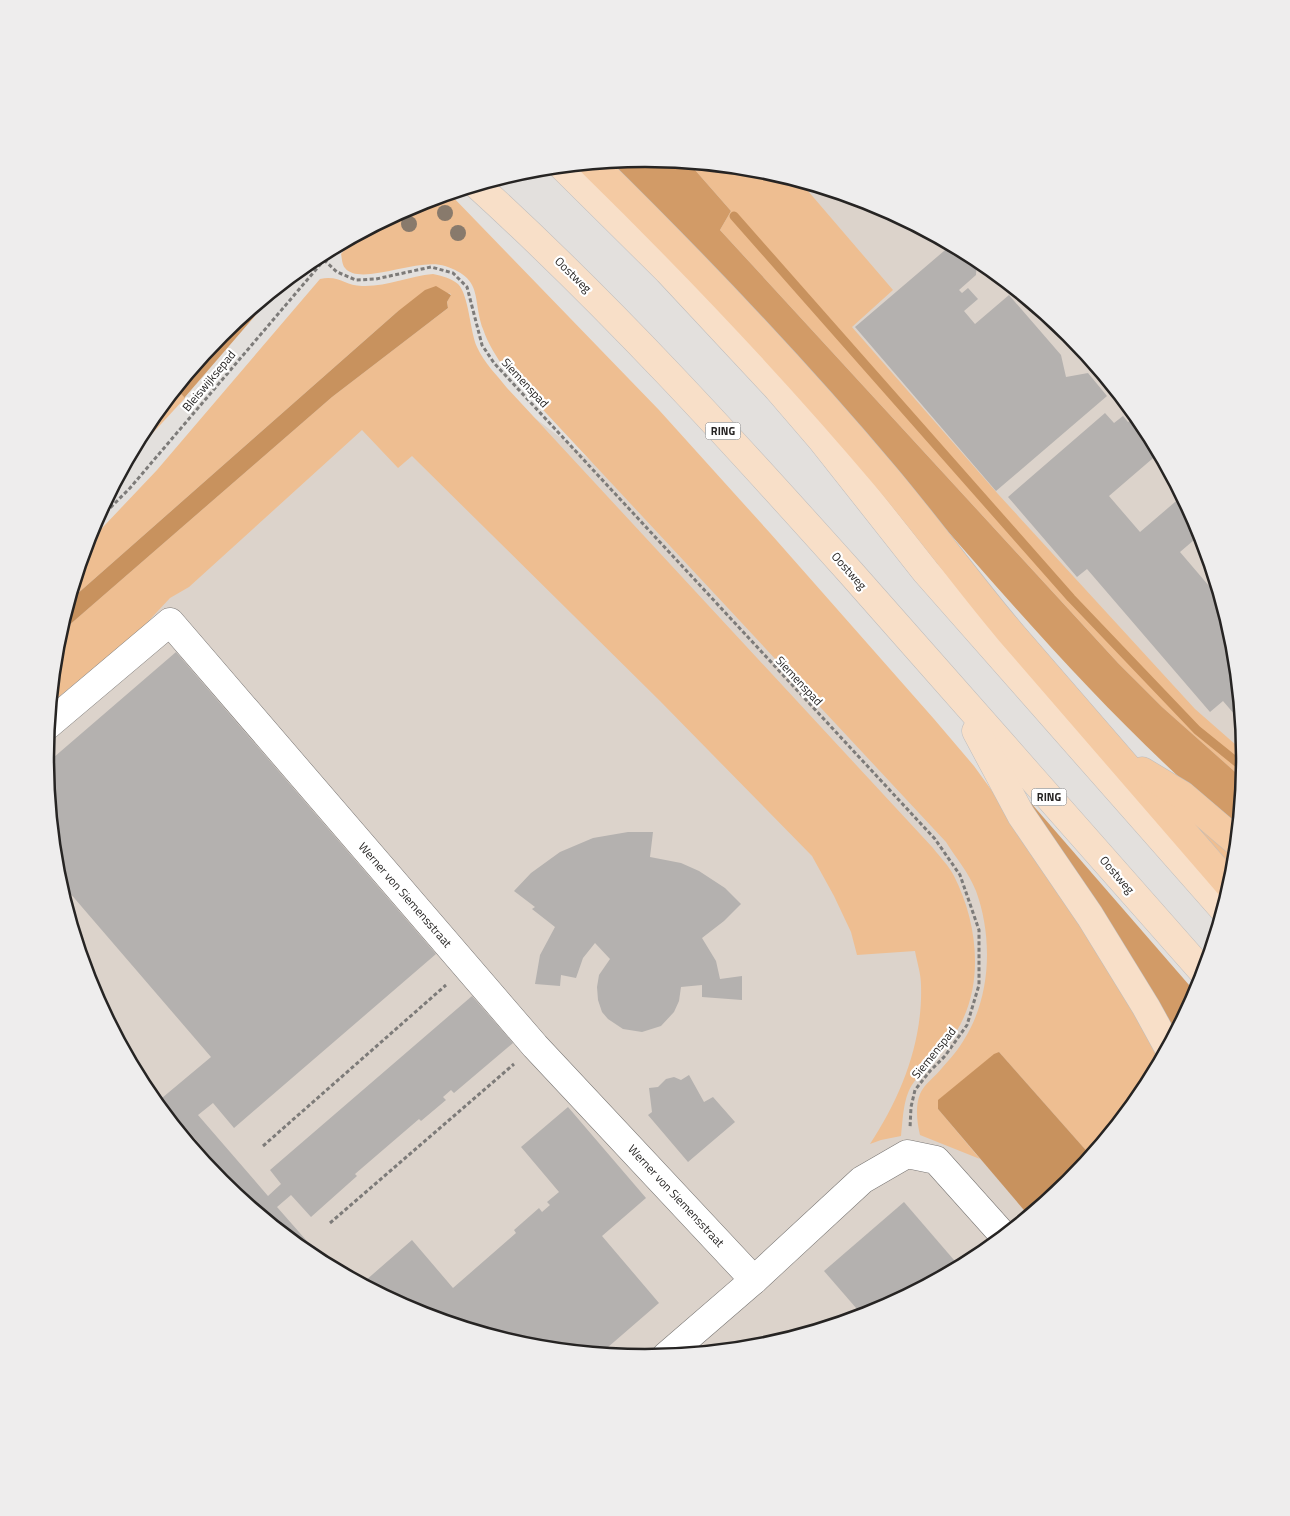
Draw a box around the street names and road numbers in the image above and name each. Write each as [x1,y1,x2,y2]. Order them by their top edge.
street label: Oostweg [550,252,596,297]
street label: Bleiswijksepad [177,346,240,415]
street label: Siemenspad [497,354,553,412]
road number: RING [706,422,740,440]
street label: Oostweg [827,547,872,594]
street label: Siemenspad [771,652,827,710]
road number: RING [1032,789,1066,806]
street label: Werner von Siemensstraat [354,838,457,952]
street label: Oostweg [1095,851,1139,898]
street label: Siemenspad [907,1023,961,1083]
street label: Werner von Siemensstraat [624,1140,730,1252]

